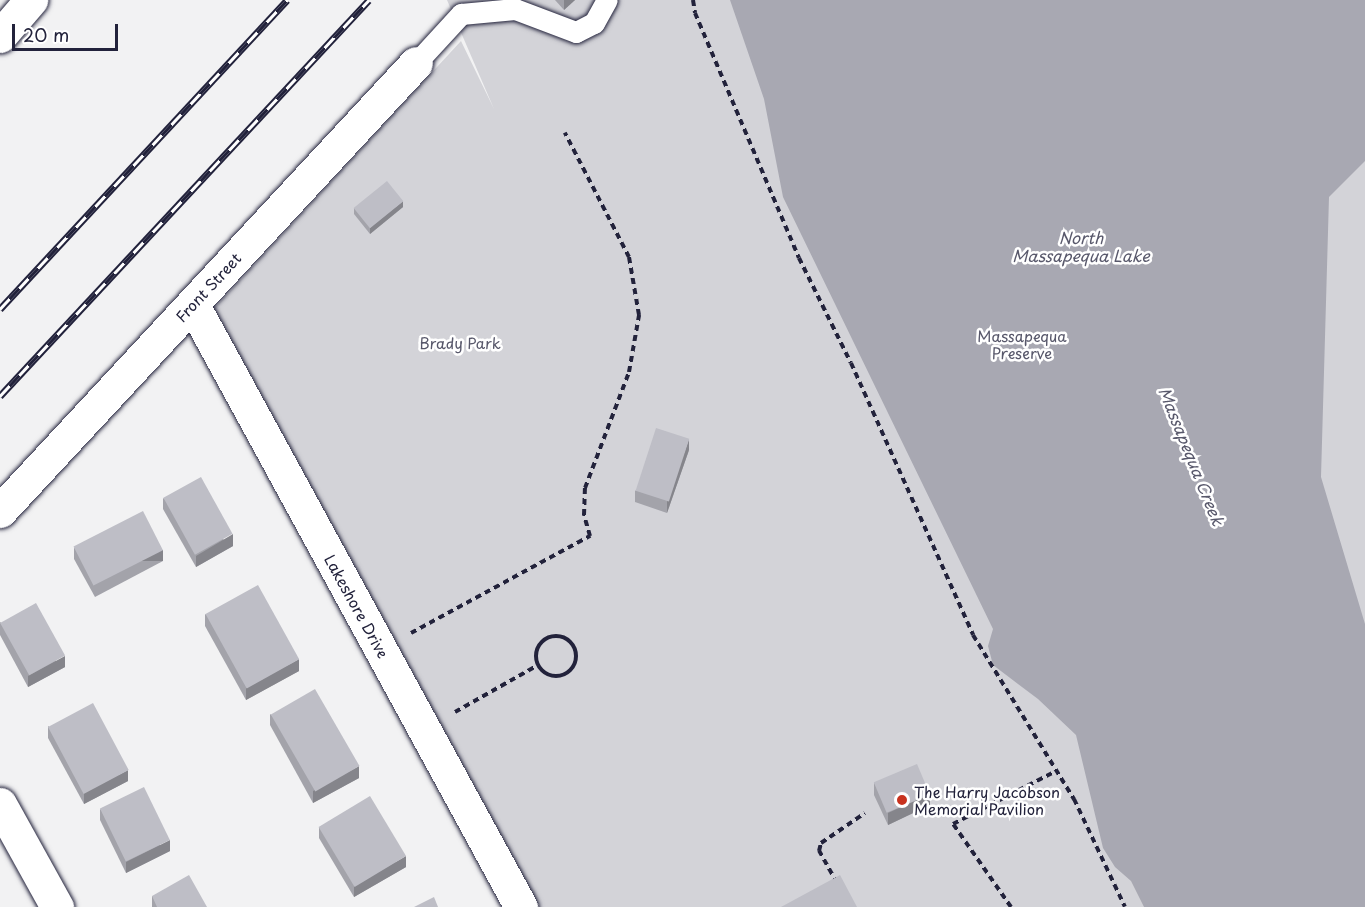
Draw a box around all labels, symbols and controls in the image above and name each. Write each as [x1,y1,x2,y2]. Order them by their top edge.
scale bar [15,12,122,50]
text: 20 m [23,21,69,48]
water label: North Massapequa Lake [1012,227,1150,265]
street label: Front Street [171,249,245,325]
park label: Massapequa Preserve [977,326,1067,361]
park label: Brady Park [419,334,501,352]
water label: Massapequa Creek [1156,384,1228,528]
street label: Lakeshore Drive [321,551,393,661]
place label: The Harry Jacobson Memorial Pavilion [914,782,1060,817]
marker: The Harry Jacobson Memorial Pavilion [895,793,909,807]

